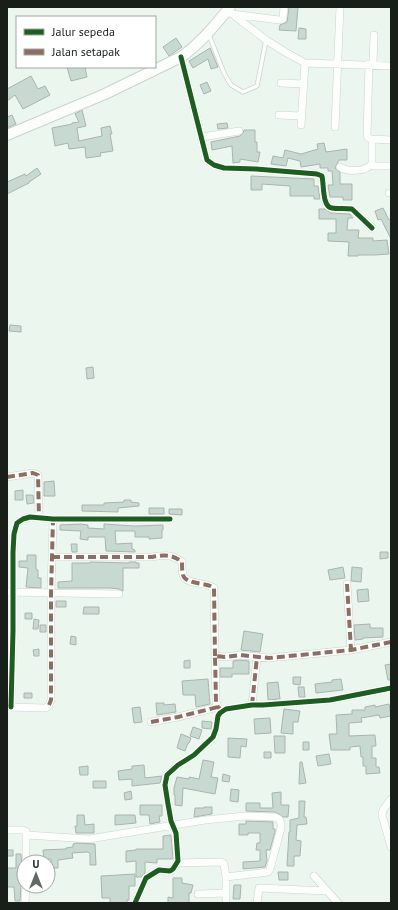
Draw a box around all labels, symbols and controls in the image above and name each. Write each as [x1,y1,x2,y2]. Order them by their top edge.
legend [16,16,156,68]
text: Jalur sepeda [51,24,115,39]
text: Jalan setapak [51,44,120,59]
north arrow [16,854,56,894]
text: U [33,857,40,871]

